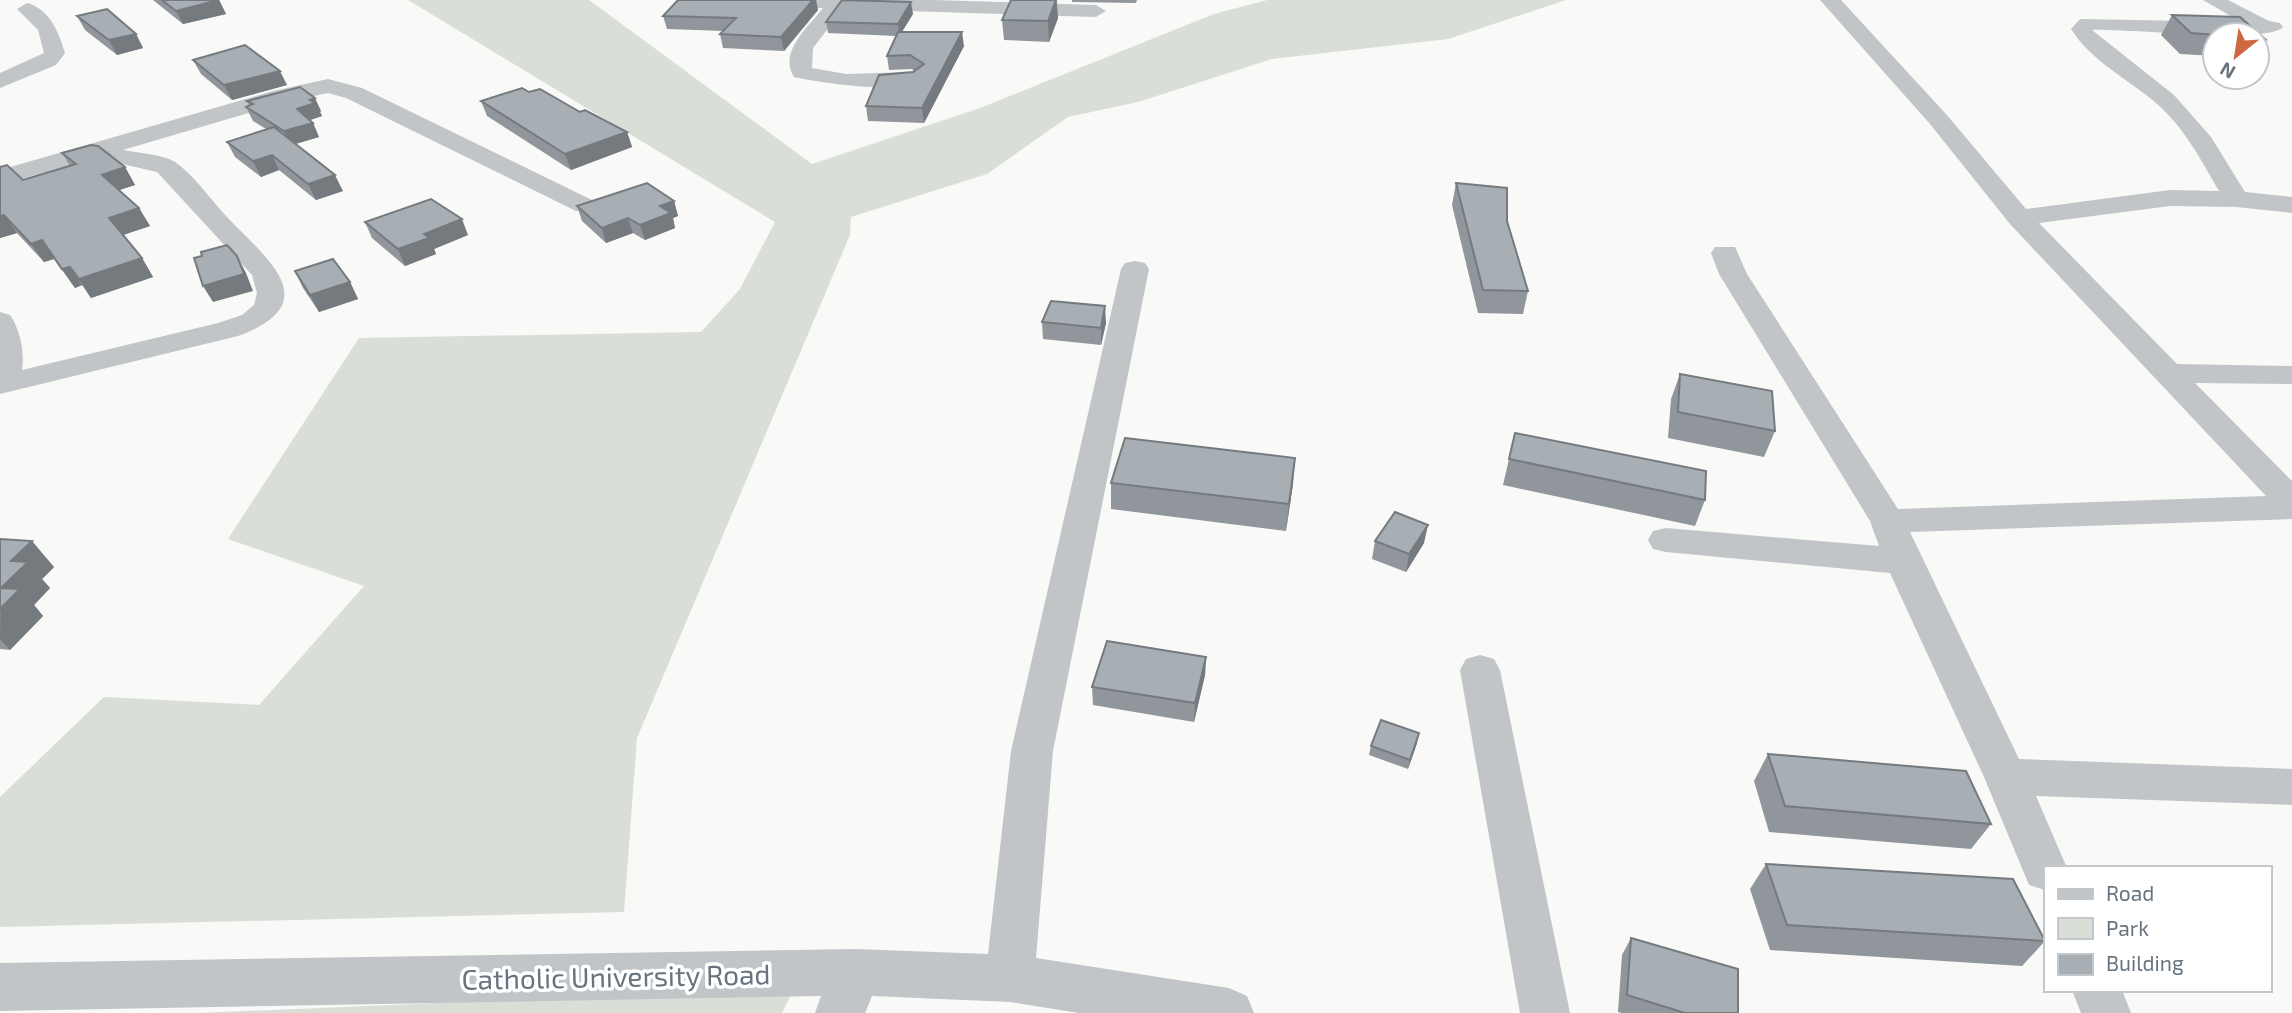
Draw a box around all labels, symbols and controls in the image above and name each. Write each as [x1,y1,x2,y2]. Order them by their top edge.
north arrow [2201,21,2271,91]
text: N [2216,58,2239,85]
legend [2044,866,2271,992]
text: Road [2106,880,2154,905]
text: Park [2106,915,2149,940]
text: Building [2106,950,2184,975]
street label: Catholic University Road [461,956,771,996]

